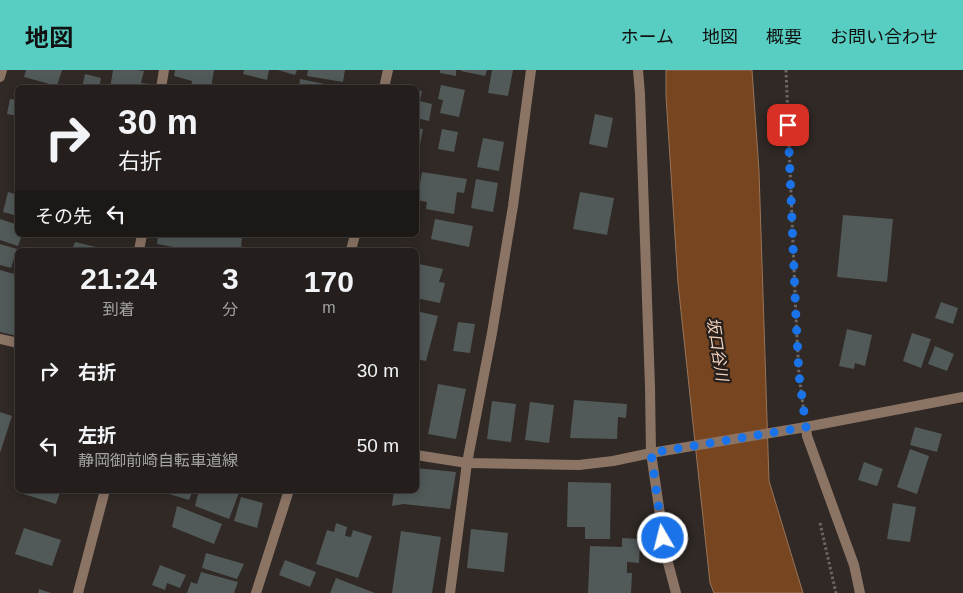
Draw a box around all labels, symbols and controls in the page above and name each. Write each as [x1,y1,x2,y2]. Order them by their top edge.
text: 地図 [25,24,73,51]
text: ホーム [621,27,674,47]
text: 地図 [702,27,738,47]
text: 概要 [766,27,802,47]
text: お問い合わせ [830,27,938,47]
text: 30 m [118,102,198,141]
pin [767,104,809,146]
icon: right [35,105,100,170]
icon: arrive [774,111,802,139]
text: 右折 [118,149,162,174]
icon: left [102,200,130,228]
text: その先 [35,206,92,227]
text: 21:24 [80,262,157,295]
text: 3 [222,262,239,295]
text: 170 [304,265,354,298]
text: m [322,299,335,316]
text: 到着 [102,301,135,318]
text: 分 [222,301,238,318]
water label: 坂口谷川 [704,316,731,384]
icon: right [35,357,63,385]
text: 30 m [357,360,399,381]
text: 右折 [78,362,116,383]
text: 左折 [78,425,116,446]
icon: left [35,432,63,460]
text: 50 m [357,435,399,456]
text: 静岡御前崎自転車道線 [78,452,238,469]
position arrow [636,511,688,563]

